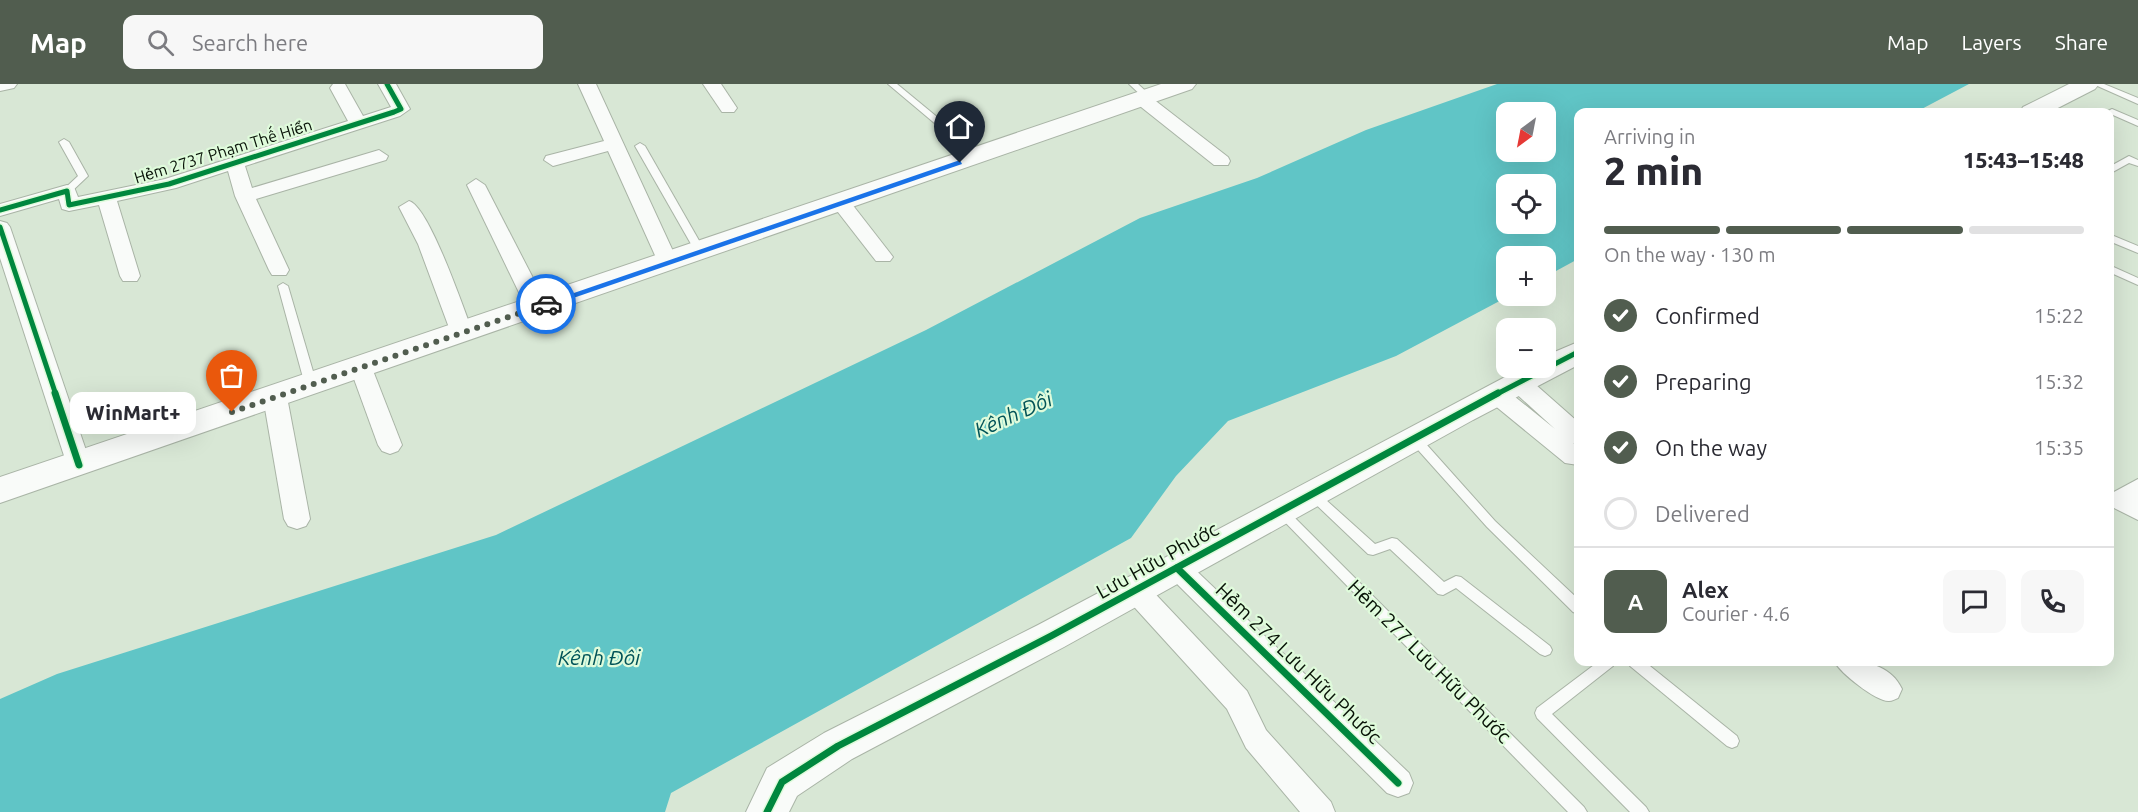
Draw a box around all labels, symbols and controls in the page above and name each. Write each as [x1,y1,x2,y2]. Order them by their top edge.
search box [123,15,543,69]
icon: search [144,26,177,59]
text: Map [30,27,87,58]
text: Search here [192,30,308,55]
text: Map [1887,30,1928,54]
text: Layers [1961,30,2022,54]
text: Share [2055,30,2108,54]
pin [934,101,985,163]
north arrow [1496,102,1556,162]
map controls [1496,102,1556,378]
icon: home [943,110,976,143]
street label: Hẻm 2737 Phạm Thế Hiển [131,112,314,187]
text: Arriving in [1604,125,1695,148]
text: 15:43–15:48 [1963,147,2084,172]
text: 2 min [1604,149,1703,192]
button: locate [1496,174,1556,234]
text: On the way · 130 m [1604,243,1776,266]
button: + [1496,246,1556,306]
courier [516,274,576,334]
icon: car [530,288,563,321]
icon: check [1604,299,1637,332]
text: Confirmed [1655,303,1760,328]
text: 15:22 [2034,304,2084,327]
button: − [1496,318,1556,378]
pin [206,350,257,412]
icon: bag [215,359,248,392]
icon: check [1604,365,1637,398]
text: Preparing [1655,369,1752,394]
text: 15:32 [2034,370,2084,393]
water label: Kênh Đôi [970,386,1056,442]
callout: WinMart+ [70,391,196,433]
text: WinMart+ [85,401,181,424]
icon: check [1604,431,1637,464]
text: On the way [1655,435,1767,460]
text: 15:35 [2034,436,2084,459]
text: Delivered [1655,501,1750,526]
street label: Lưu Hữu Phước [1092,517,1222,603]
button: chat [1943,570,2006,633]
button: phone [2021,570,2084,633]
street label: Hẻm 277 Lưu Hữu Phước [1344,575,1516,747]
text: Alex [1682,577,1729,602]
street label: Hẻm 274 Lưu Hữu Phước [1211,578,1387,748]
text: A [1628,589,1643,614]
text: Courier · 4.6 [1682,602,1790,625]
water label: Kênh Đôi [558,645,641,669]

